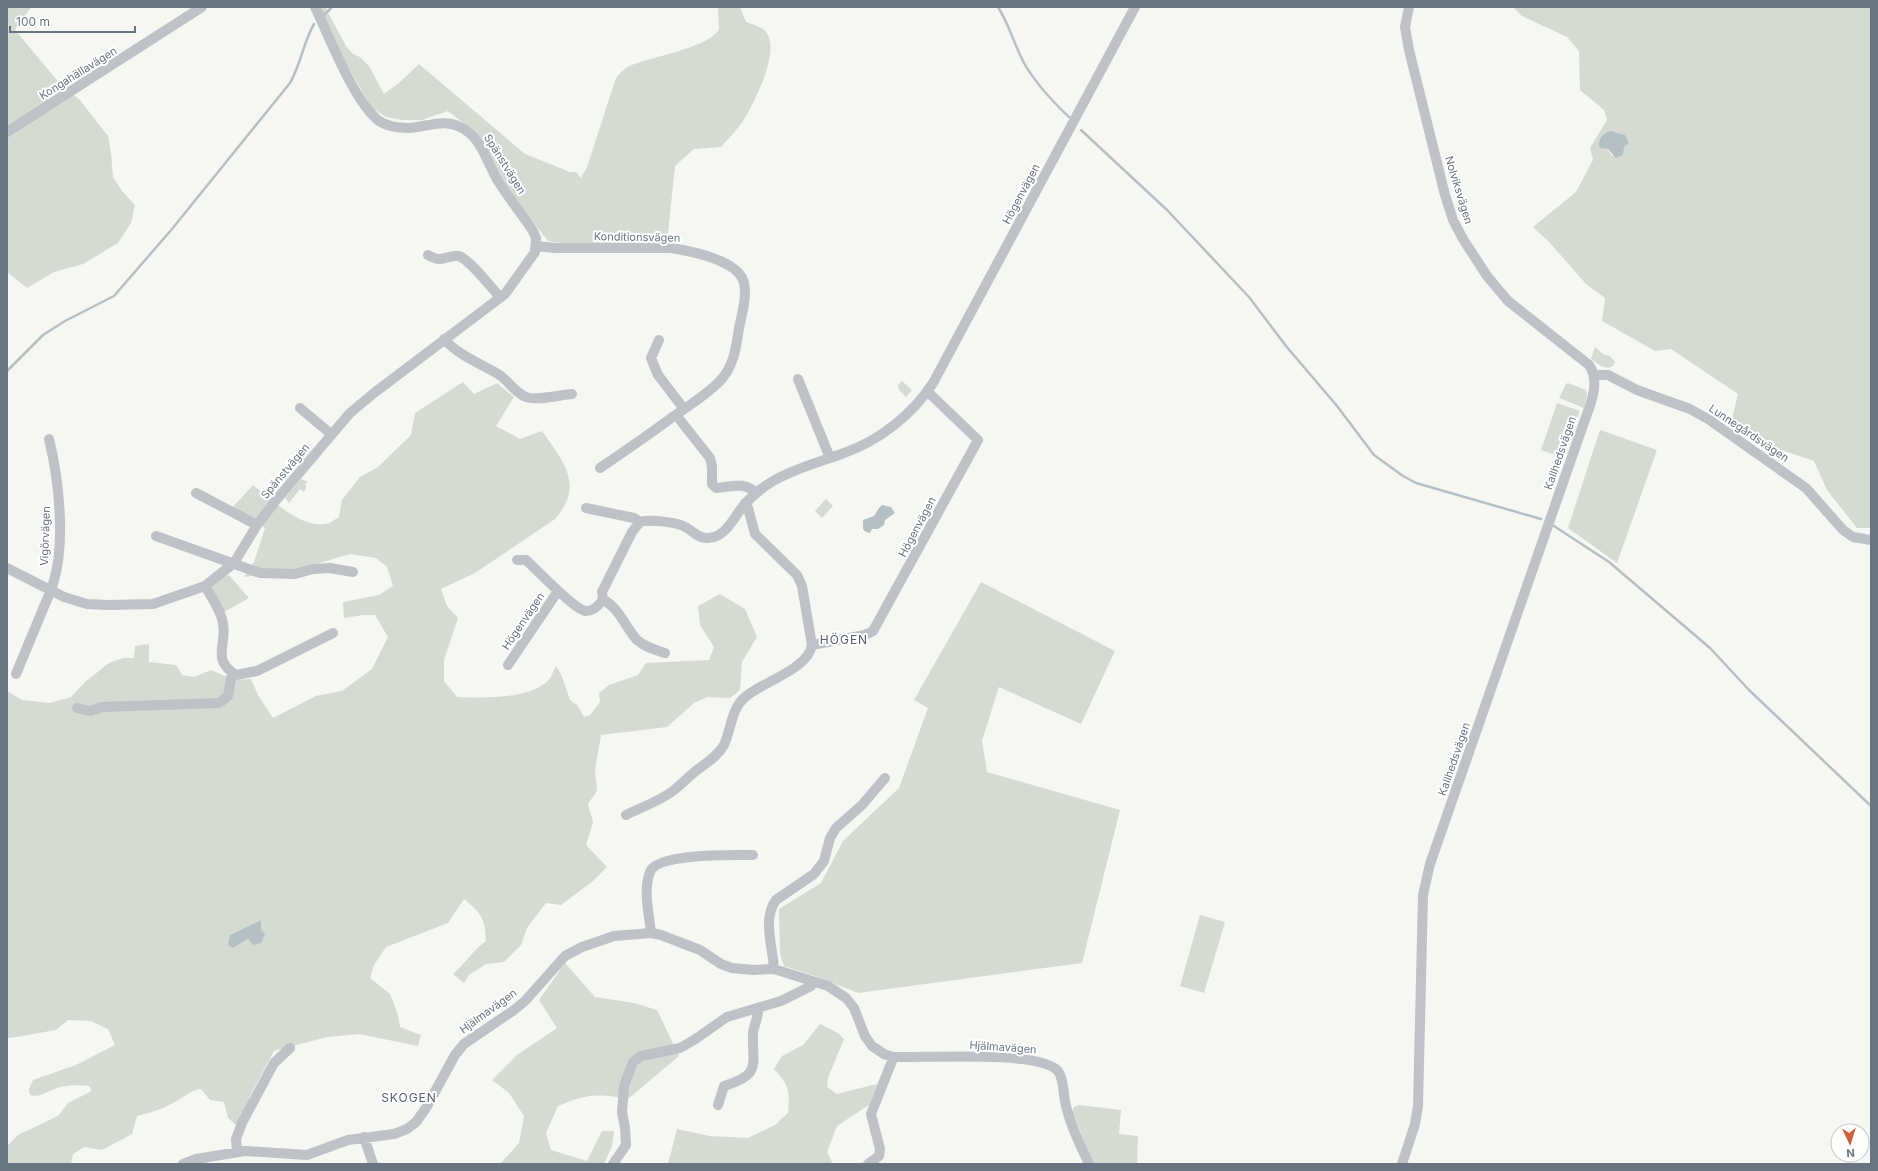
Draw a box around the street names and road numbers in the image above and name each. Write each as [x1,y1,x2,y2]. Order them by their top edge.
street label: Kongahällavägen [37,43,119,103]
street label: Spänstvägen [481,131,529,197]
street label: Nolviksvägen [1442,154,1476,226]
street label: Högenvägen [999,161,1043,227]
street label: Konditionsvägen [594,229,680,245]
street label: Lunnegårdsvägen [1706,401,1792,465]
street label: Kallhedsvägen [1541,415,1579,491]
street label: Spänstvägen [258,440,312,502]
street label: Högenvägen [895,494,939,560]
street label: Vigörvägen [37,506,53,566]
street label: Högenvägen [499,590,547,652]
street label: Kallhedsvägen [1435,721,1473,797]
street label: Hjälmavägen [457,986,519,1036]
street label: Hjälmavägen [969,1038,1037,1056]

